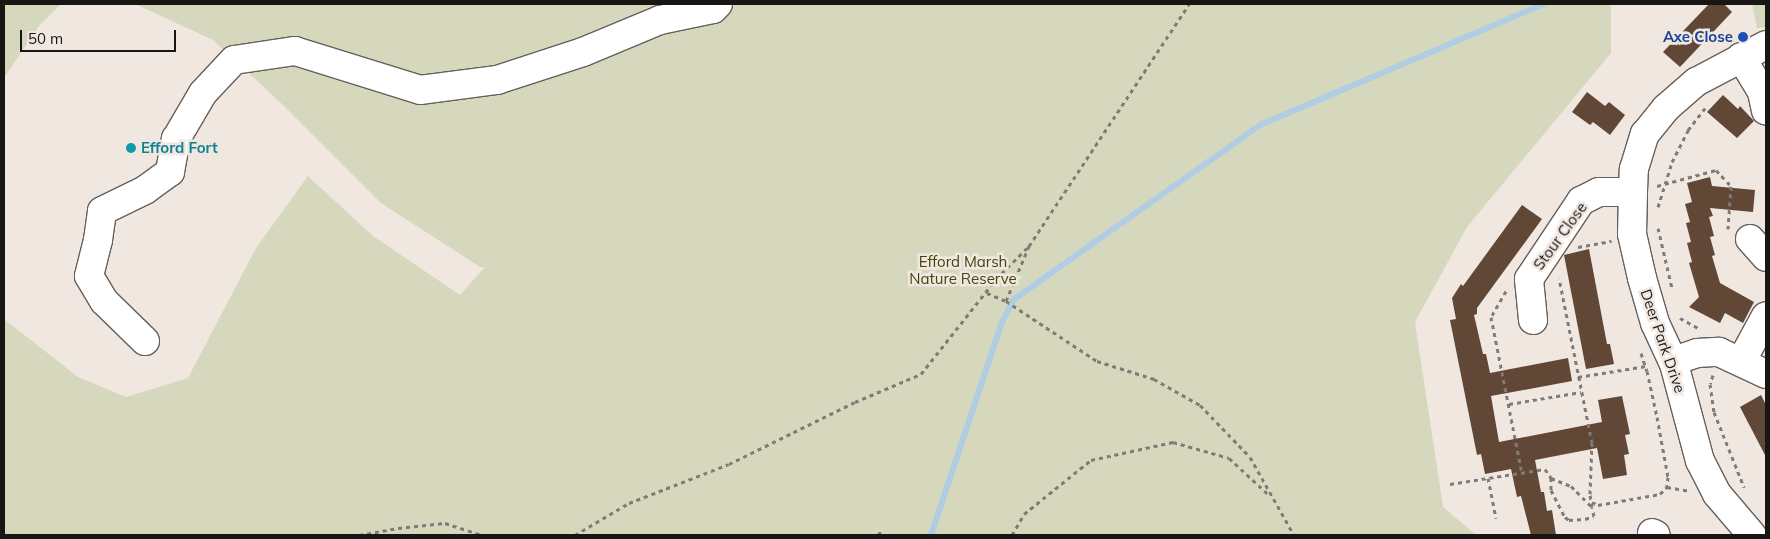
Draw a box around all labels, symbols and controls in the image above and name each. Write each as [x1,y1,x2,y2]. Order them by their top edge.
scale bar [22,20,179,52]
place label: Axe Close [1663,28,1733,46]
text: 50 m [28,29,63,48]
marker: Axe Close [1737,31,1749,43]
place label: Efford Fort [141,139,218,157]
marker: Efford Fort [125,142,137,154]
street label: Stour Close [1529,199,1591,273]
park label: Efford Marsh Nature Reserve [909,252,1017,287]
street label: Deer Park Drive [1637,287,1689,395]

